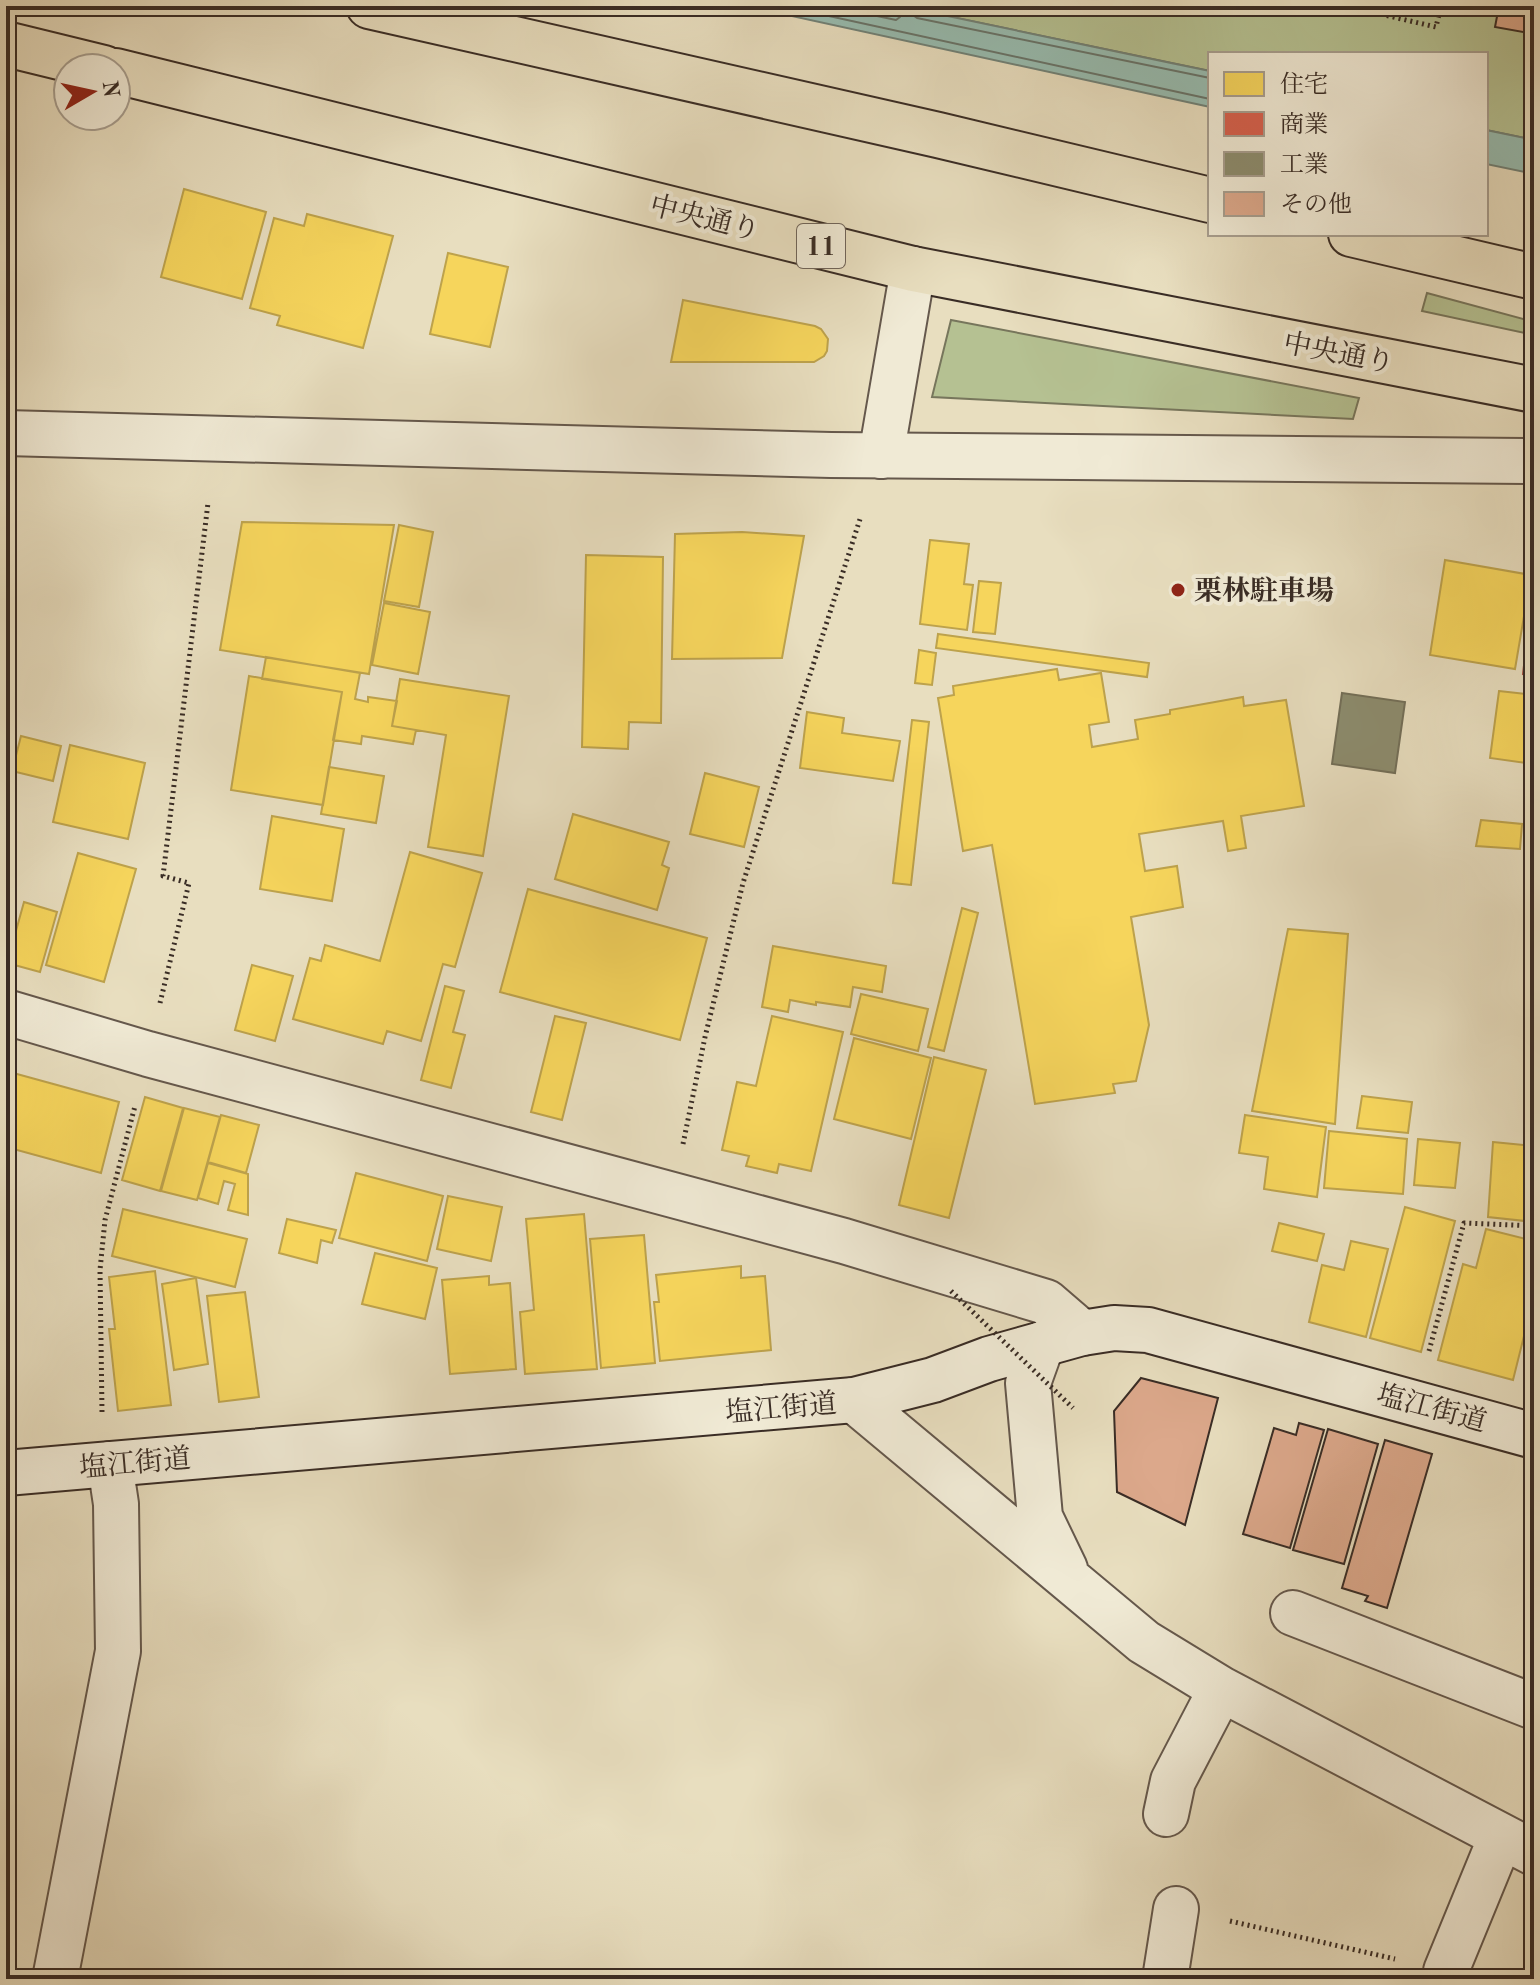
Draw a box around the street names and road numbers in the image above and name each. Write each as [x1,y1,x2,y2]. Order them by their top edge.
street label: 中央通り [647,190,763,247]
road number: 11 [797,224,845,268]
street label: 中央通り [1281,328,1397,379]
street label: 塩江街道 [1374,1379,1490,1438]
street label: 塩江街道 [724,1388,838,1429]
street label: 塩江街道 [78,1443,192,1484]

